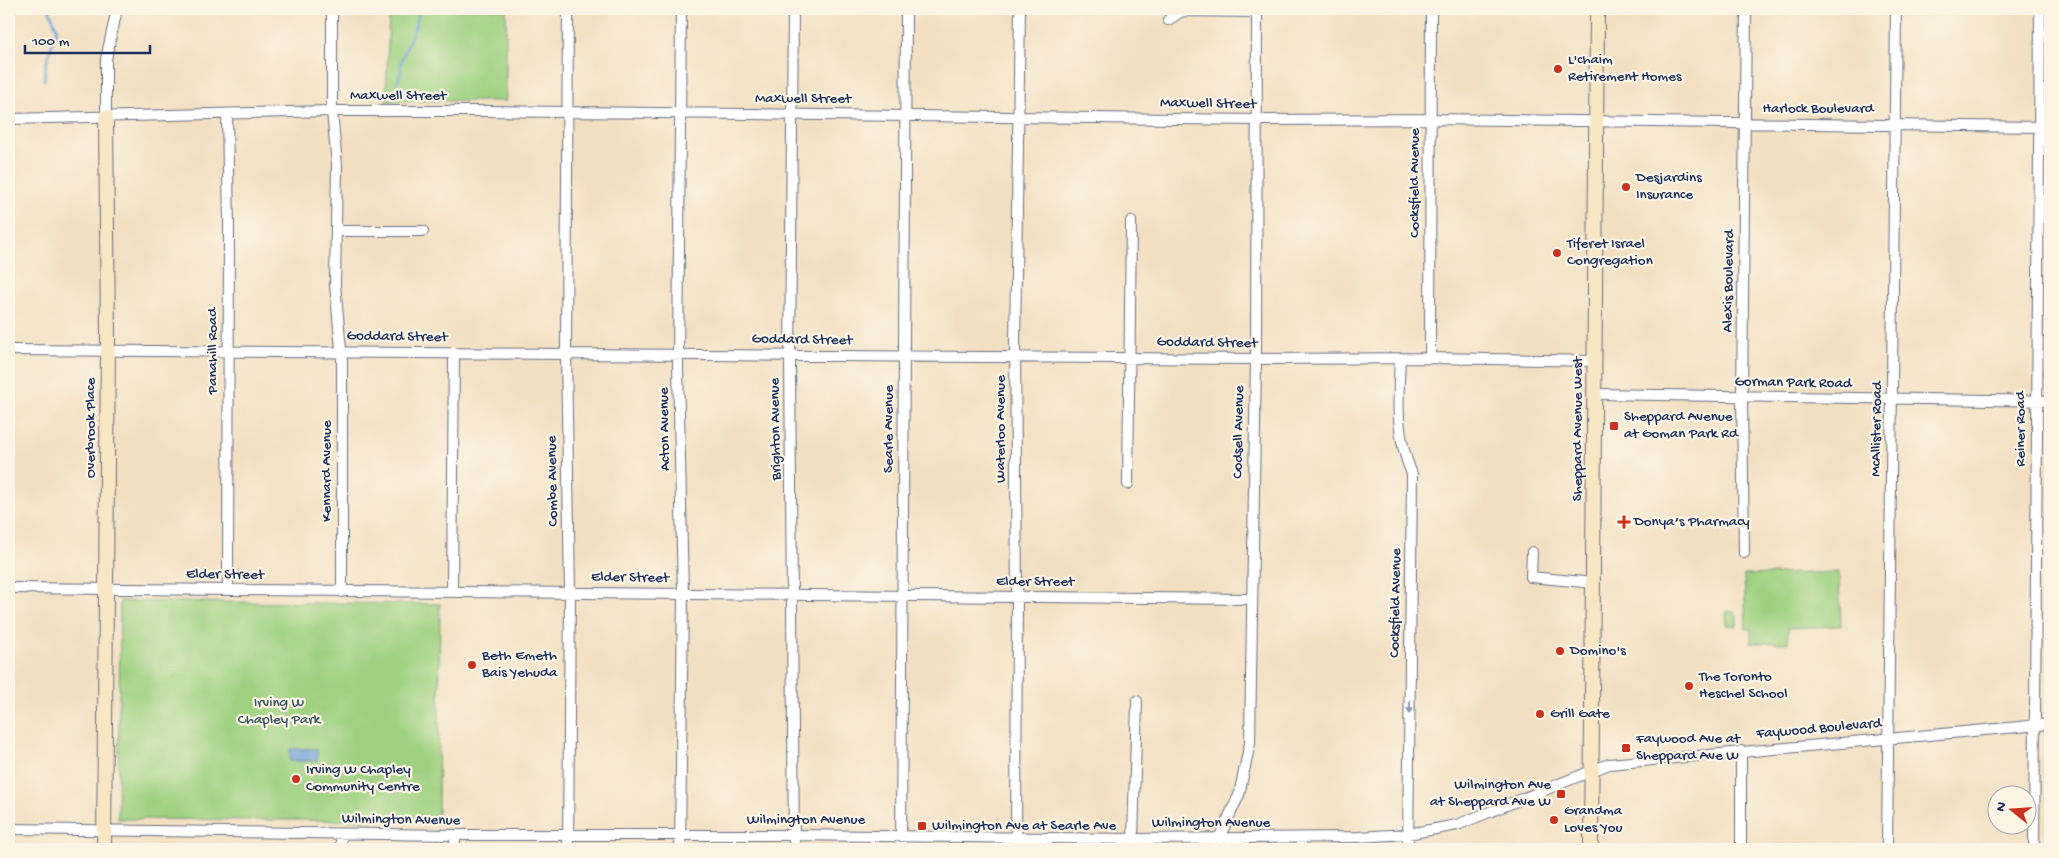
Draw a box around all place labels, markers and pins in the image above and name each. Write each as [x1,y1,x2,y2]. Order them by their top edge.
place label: L'chaim Retirement Homes [1568,51,1682,86]
marker: L'chaim Retirement Homes [1552,63,1564,75]
place label: Desjardins Insurance [1635,169,1702,204]
marker: Desjardins Insurance [1620,181,1632,193]
place label: Tiferet Israel Congregation [1566,235,1653,270]
marker: Tiferet Israel Congregation [1551,247,1563,259]
place label: Sheppard Avenue at Goman Park Rd [1624,408,1739,443]
marker: Sheppard Avenue at Goman Park Rd [1608,420,1620,432]
place label: Donya’s Pharmacy [1633,513,1750,531]
marker: Donya’s Pharmacy [1618,516,1630,528]
place label: Domino's [1569,642,1626,660]
marker: Domino's [1554,645,1566,657]
place label: Beth Emeth Bais Yehuda [481,647,558,682]
marker: Beth Emeth Bais Yehuda [466,659,478,671]
place label: The Toronto Heschel School [1698,668,1788,703]
marker: The Toronto Heschel School [1683,680,1695,692]
place label: Grill Gate [1550,705,1610,723]
marker: Grill Gate [1534,708,1546,720]
place label: Faywood Ave at Sheppard Ave W [1635,730,1742,765]
marker: Faywood Ave at Sheppard Ave W [1620,742,1632,754]
place label: Irving W Chapley Community Centre [306,761,420,796]
marker: Irving W Chapley Community Centre [290,773,302,785]
place label: Wilmington Ave at Sheppard Ave W [1430,776,1551,811]
marker: Wilmington Ave at Sheppard Ave W [1555,788,1567,800]
place label: Grandma Loves You [1564,802,1623,837]
marker: Grandma Loves You [1548,814,1560,826]
place label: Wilmington Ave at Searle Ave [932,817,1117,835]
marker: Wilmington Ave at Searle Ave [916,820,928,832]

